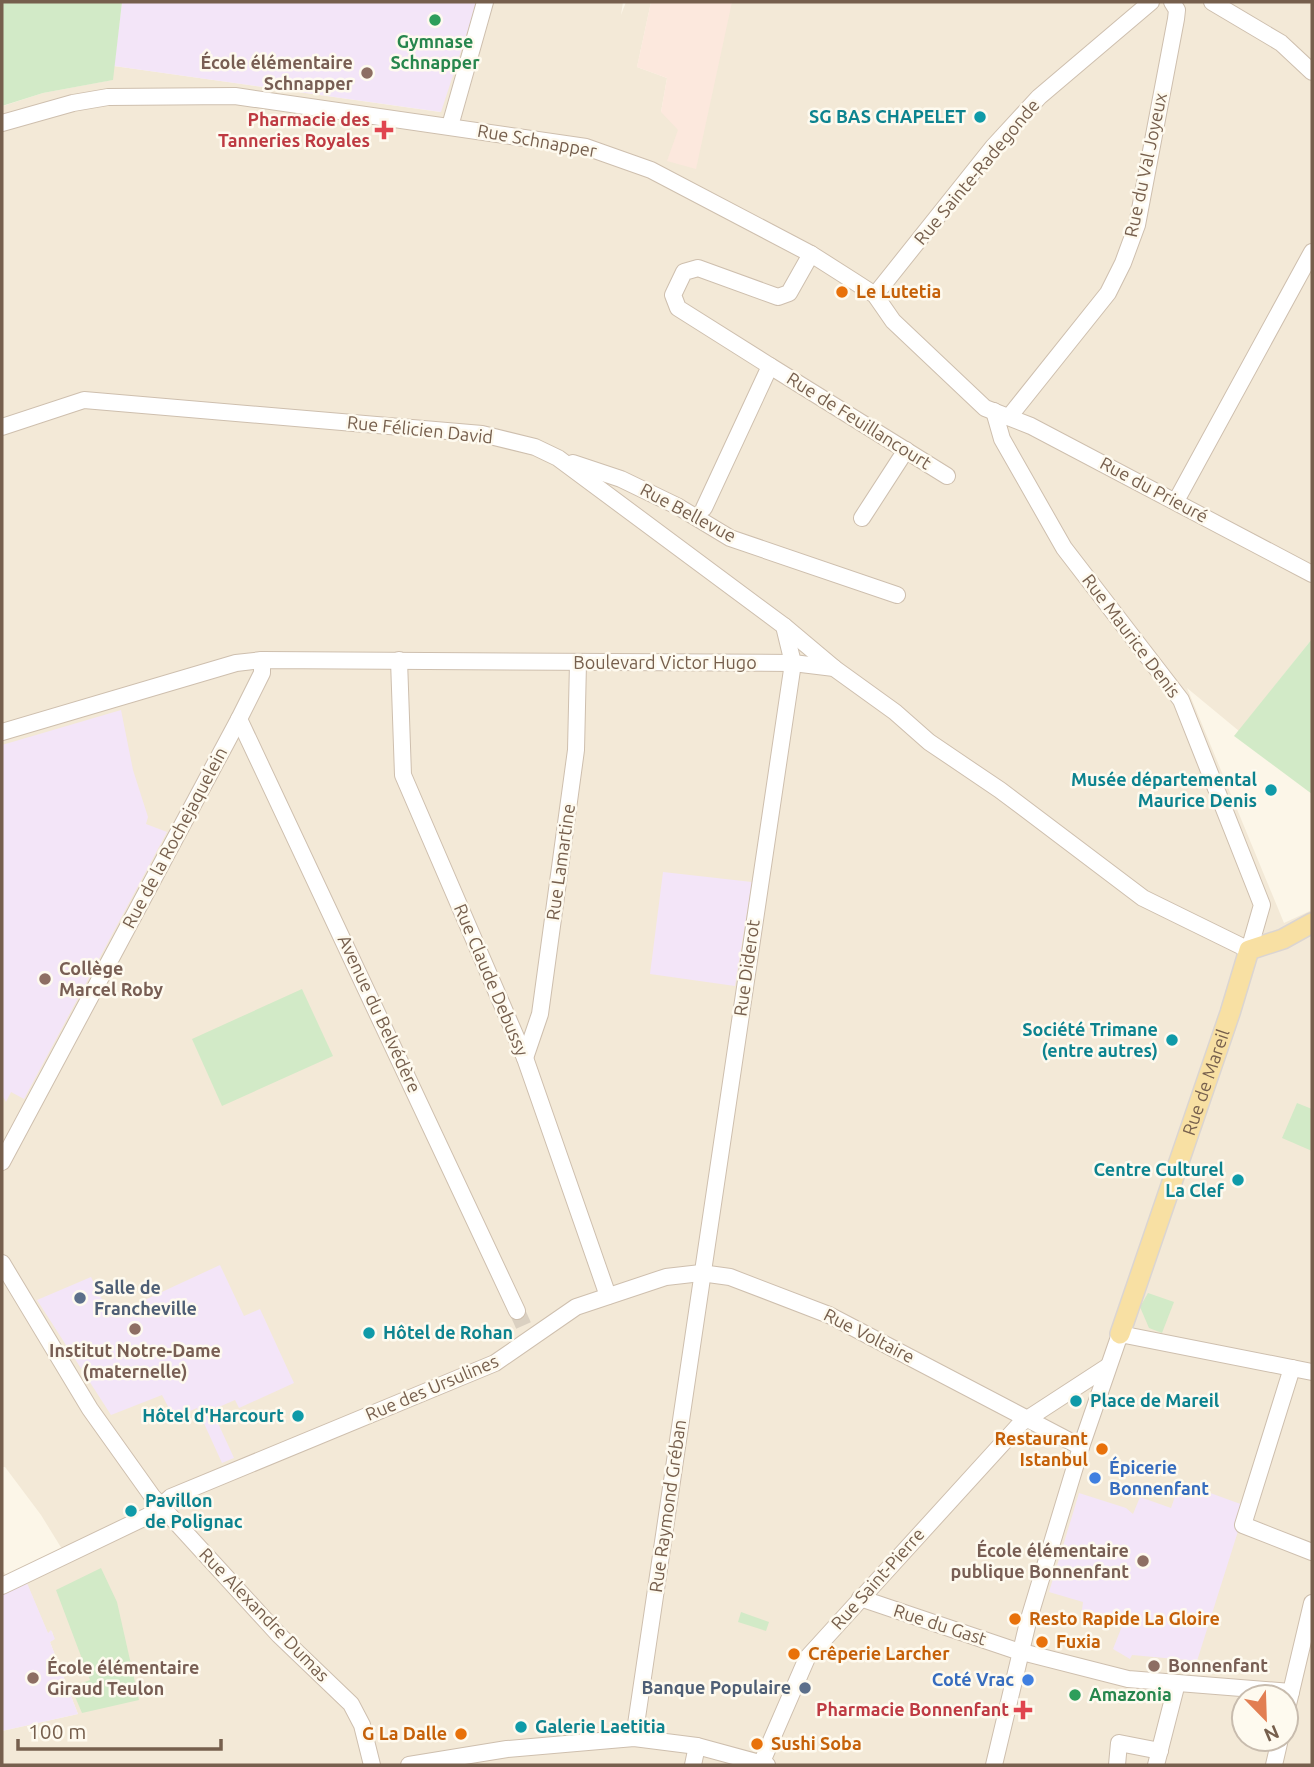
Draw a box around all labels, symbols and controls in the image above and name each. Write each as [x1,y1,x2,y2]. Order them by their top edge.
marker: Gymnase Schnapper [427,12,443,28]
place label: Gymnase Schnapper [390,31,480,72]
place label: École élémentaire Schnapper [201,51,354,93]
marker: École élémentaire Schnapper [359,65,375,81]
street label: Rue du Val Joyeux [1120,91,1170,239]
street label: Rue Sainte-Radegonde [910,95,1043,248]
place label: SG BAS CHAPELET [809,106,966,126]
place label: Pharmacie des Tanneries Royales [218,109,370,150]
marker: SG BAS CHAPELET [972,109,988,125]
street label: Rue Schnapper [476,120,599,160]
marker: Pharmacie des Tanneries Royales [376,122,392,138]
place label: Le Lutetia [856,281,941,301]
marker: Le Lutetia [834,284,850,300]
street label: Rue de Feuillancourt [784,368,935,473]
street label: Rue Félicien David [346,411,494,447]
street label: Rue du Prieuré [1097,452,1212,526]
street label: Rue Bellevue [637,479,740,546]
street label: Rue Maurice Denis [1079,570,1185,701]
street label: Boulevard Victor Hugo [573,652,757,672]
street label: Rue de la Rochejaquelein [118,744,230,932]
place label: Musée départemental Maurice Denis [1071,769,1258,810]
marker: Musée départemental Maurice Denis [1263,782,1279,798]
street label: Rue Lamartine [542,802,578,921]
street label: Rue Claude Debussy [451,901,533,1059]
street label: Rue Diderot [729,918,763,1018]
street label: Avenue du Belvédère [335,932,425,1096]
place label: Collège Marcel Roby [59,958,164,999]
marker: Collège Marcel Roby [37,971,53,987]
place label: Société Trimane (entre autres) [1022,1019,1158,1061]
street label: Rue de Mareil [1178,1026,1233,1138]
marker: Société Trimane (entre autres) [1164,1032,1180,1048]
place label: Centre Culturel La Clef [1093,1159,1225,1200]
marker: Centre Culturel La Clef [1230,1172,1246,1188]
place label: Salle de Francheville [94,1277,197,1318]
marker: Salle de Francheville [72,1290,88,1306]
street label: Rue Voltaire [821,1304,918,1366]
marker: Institut Notre-Dame (maternelle) [127,1321,143,1337]
place label: Hôtel de Rohan [383,1322,513,1342]
marker: Hôtel de Rohan [361,1325,377,1341]
place label: Institut Notre-Dame (maternelle) [49,1340,221,1382]
street label: Rue des Ursulines [362,1350,501,1424]
place label: Place de Mareil [1090,1390,1220,1410]
marker: Place de Mareil [1068,1393,1084,1409]
place label: Hôtel d'Harcourt [142,1405,284,1425]
marker: Hôtel d'Harcourt [290,1408,306,1424]
street label: Rue Raymond Gréban [645,1418,689,1594]
place label: Restaurant Istanbul [995,1428,1089,1469]
marker: Restaurant Istanbul [1094,1441,1110,1457]
place label: Épicerie Bonnenfant [1109,1456,1209,1498]
marker: Épicerie Bonnenfant [1087,1470,1103,1486]
place label: Pavillon de Polignac [145,1490,243,1531]
marker: Pavillon de Polignac [123,1503,139,1519]
street label: Rue Saint-Pierre [827,1524,928,1633]
place label: École élémentaire publique Bonnenfant [950,1539,1129,1581]
street label: Rue Alexandre Dumas [196,1544,334,1685]
marker: École élémentaire publique Bonnenfant [1135,1553,1151,1569]
street label: Rue du Gast [891,1600,989,1648]
place label: Resto Rapide La Gloire [1029,1608,1220,1628]
marker: Resto Rapide La Gloire [1007,1611,1023,1627]
place label: Fuxia [1056,1631,1101,1651]
marker: Fuxia [1034,1634,1050,1650]
place label: Crêperie Larcher [808,1643,950,1663]
marker: Crêperie Larcher [786,1646,802,1662]
place label: Bonnenfant [1168,1655,1268,1675]
place label: École élémentaire Giraud Teulon [47,1656,199,1698]
marker: Bonnenfant [1146,1658,1162,1674]
place label: Coté Vrac [932,1669,1014,1689]
marker: École élémentaire Giraud Teulon [25,1670,41,1686]
marker: Coté Vrac [1020,1672,1036,1688]
place label: Banque Populaire [641,1677,791,1697]
marker: Banque Populaire [797,1680,813,1696]
north arrow [1230,1683,1300,1753]
place label: Amazonia [1089,1684,1172,1704]
marker: Amazonia [1067,1687,1083,1703]
place label: Pharmacie Bonnenfant [816,1699,1009,1719]
marker: Pharmacie Bonnenfant [1015,1702,1031,1718]
scale bar [18,1708,220,1752]
place label: Galerie Laetitia [535,1716,666,1736]
text: 100 m [28,1719,86,1743]
marker: Galerie Laetitia [513,1719,529,1735]
text: N [1261,1721,1282,1747]
place label: G La Dalle [362,1723,447,1743]
marker: G La Dalle [453,1726,469,1742]
place label: Sushi Soba [771,1733,862,1753]
marker: Sushi Soba [749,1736,765,1752]

